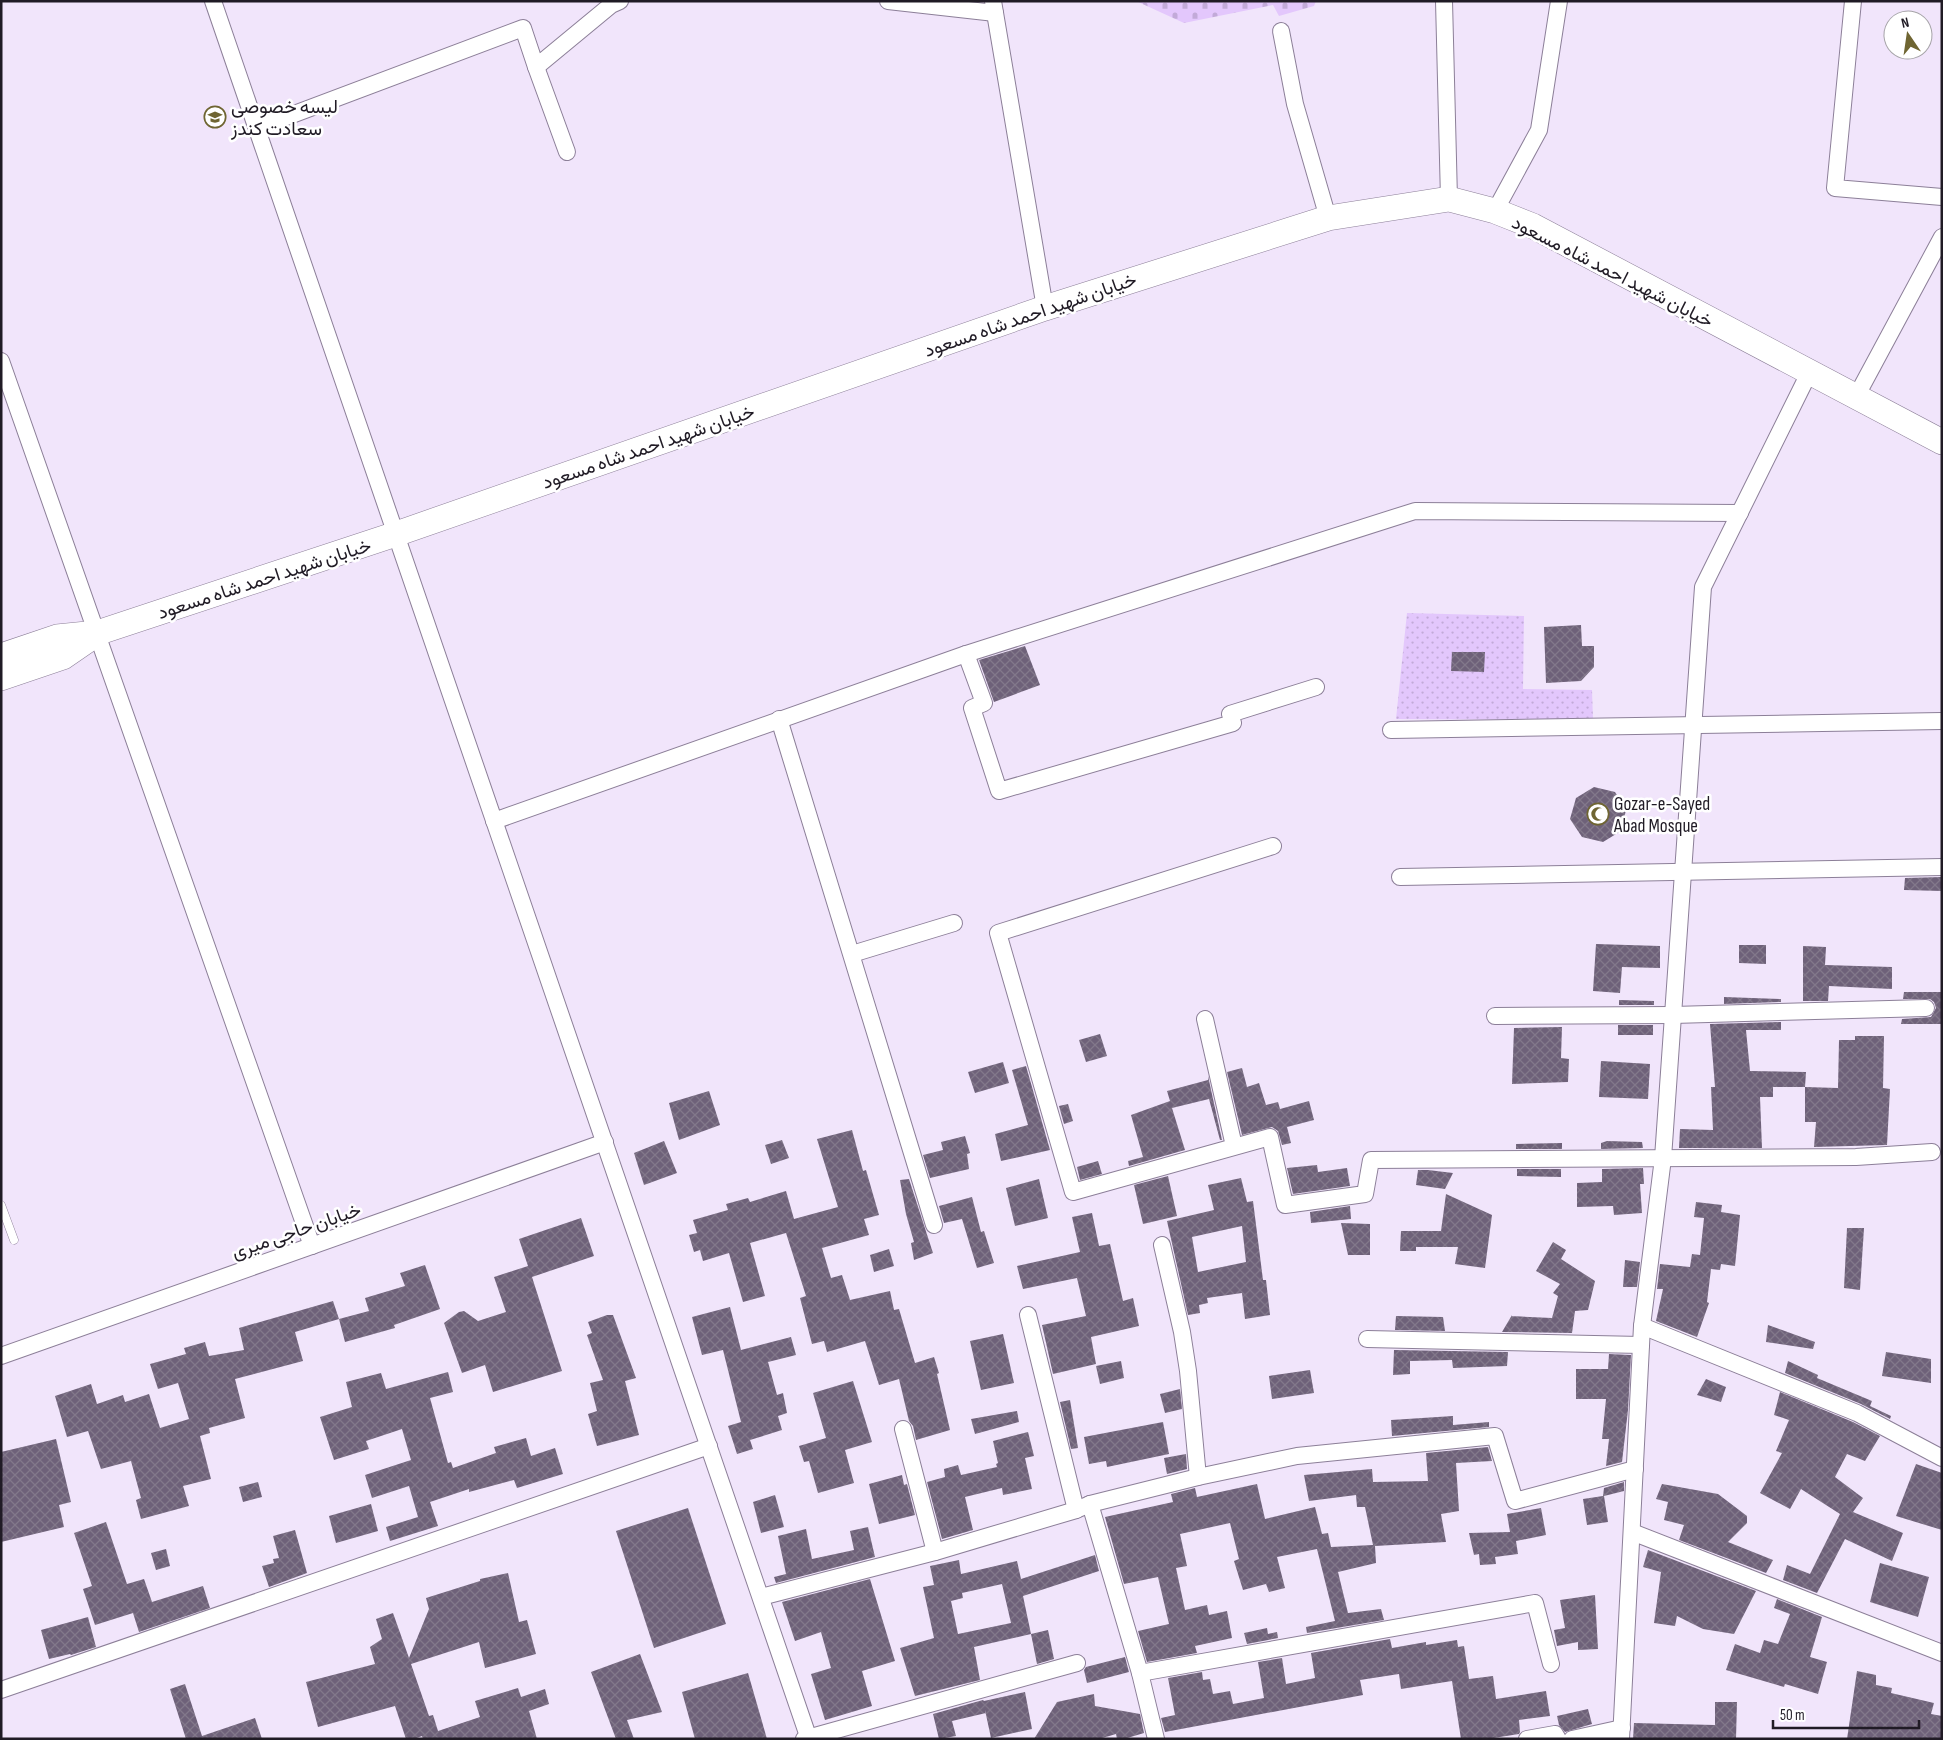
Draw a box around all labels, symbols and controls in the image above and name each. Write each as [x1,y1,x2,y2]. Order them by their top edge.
north arrow [1883,10,1933,60]
text: N [1900,14,1911,32]
place label: لیسه خصوصی سعادت کندز [230,96,338,141]
school or university icon: لیسه خصوصی سعادت کندز [203,105,227,129]
street label: خیابان شهید احمد شاه مسعود [1508,211,1717,333]
street label: خیابان شهید احمد شاه مسعود [921,268,1140,363]
street label: خیابان شهید احمد شاه مسعود [539,400,758,495]
street label: خیابان شهید احمد شاه مسعود [155,534,374,625]
place label: Gozar-e-Sayed Abad Mosque [1613,793,1710,838]
mosque icon: Gozar-e-Sayed Abad Mosque [1586,802,1610,826]
street label: خیابان حاجی میری [229,1199,364,1264]
scale bar [1773,1698,1919,1730]
text: 50 m [1780,1706,1805,1725]

